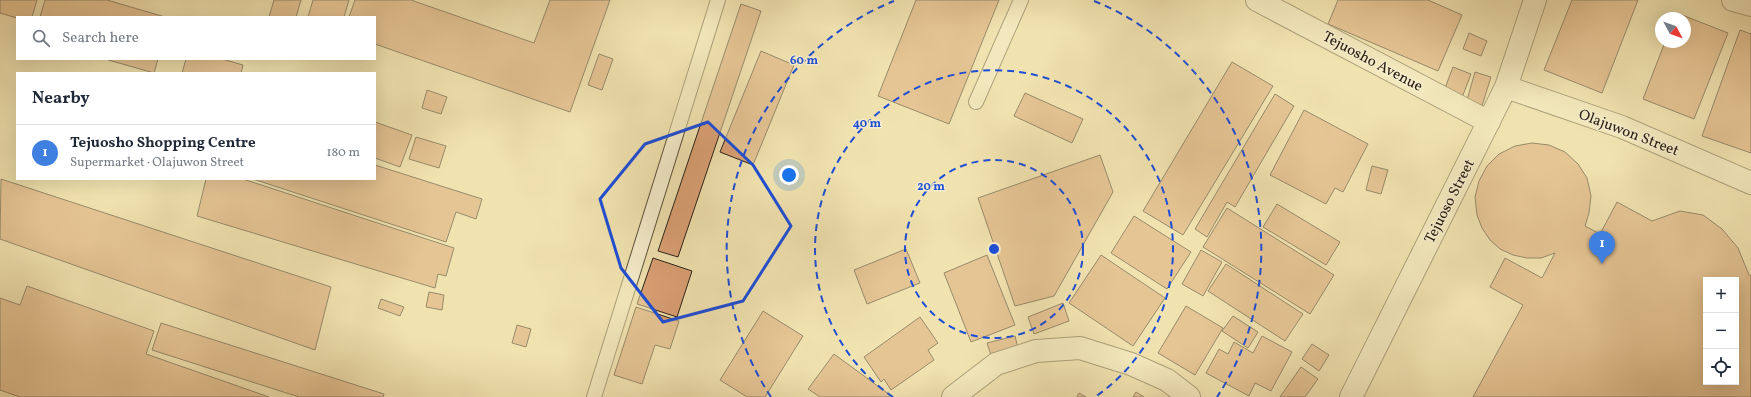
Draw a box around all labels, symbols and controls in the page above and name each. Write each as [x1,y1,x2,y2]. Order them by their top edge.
north arrow [1655,12,1691,48]
search box [16,16,376,60]
icon: search [30,27,52,49]
street label: Tejuosho Avenue [1318,27,1426,98]
text: Search here [62,28,139,49]
text: 60 m [790,53,818,69]
text: Nearby [32,87,90,110]
street label: Olajuwon Street [1575,105,1682,162]
text: 40 m [853,116,882,132]
text: Tejuosho Shopping Centre [70,133,256,154]
text: 1 [42,144,48,162]
text: 180 m [326,144,360,162]
text: Supermarket · Olajuwon Street [70,154,244,172]
street label: Tejuoso Street [1420,156,1481,248]
your location [779,165,799,185]
text: 20 m [917,179,945,195]
pin: 1 [1589,231,1615,264]
centre of rings [987,242,1001,256]
map controls [1703,277,1739,385]
button: + [1703,277,1739,313]
button: − [1703,313,1739,349]
button: locate [1703,349,1739,385]

